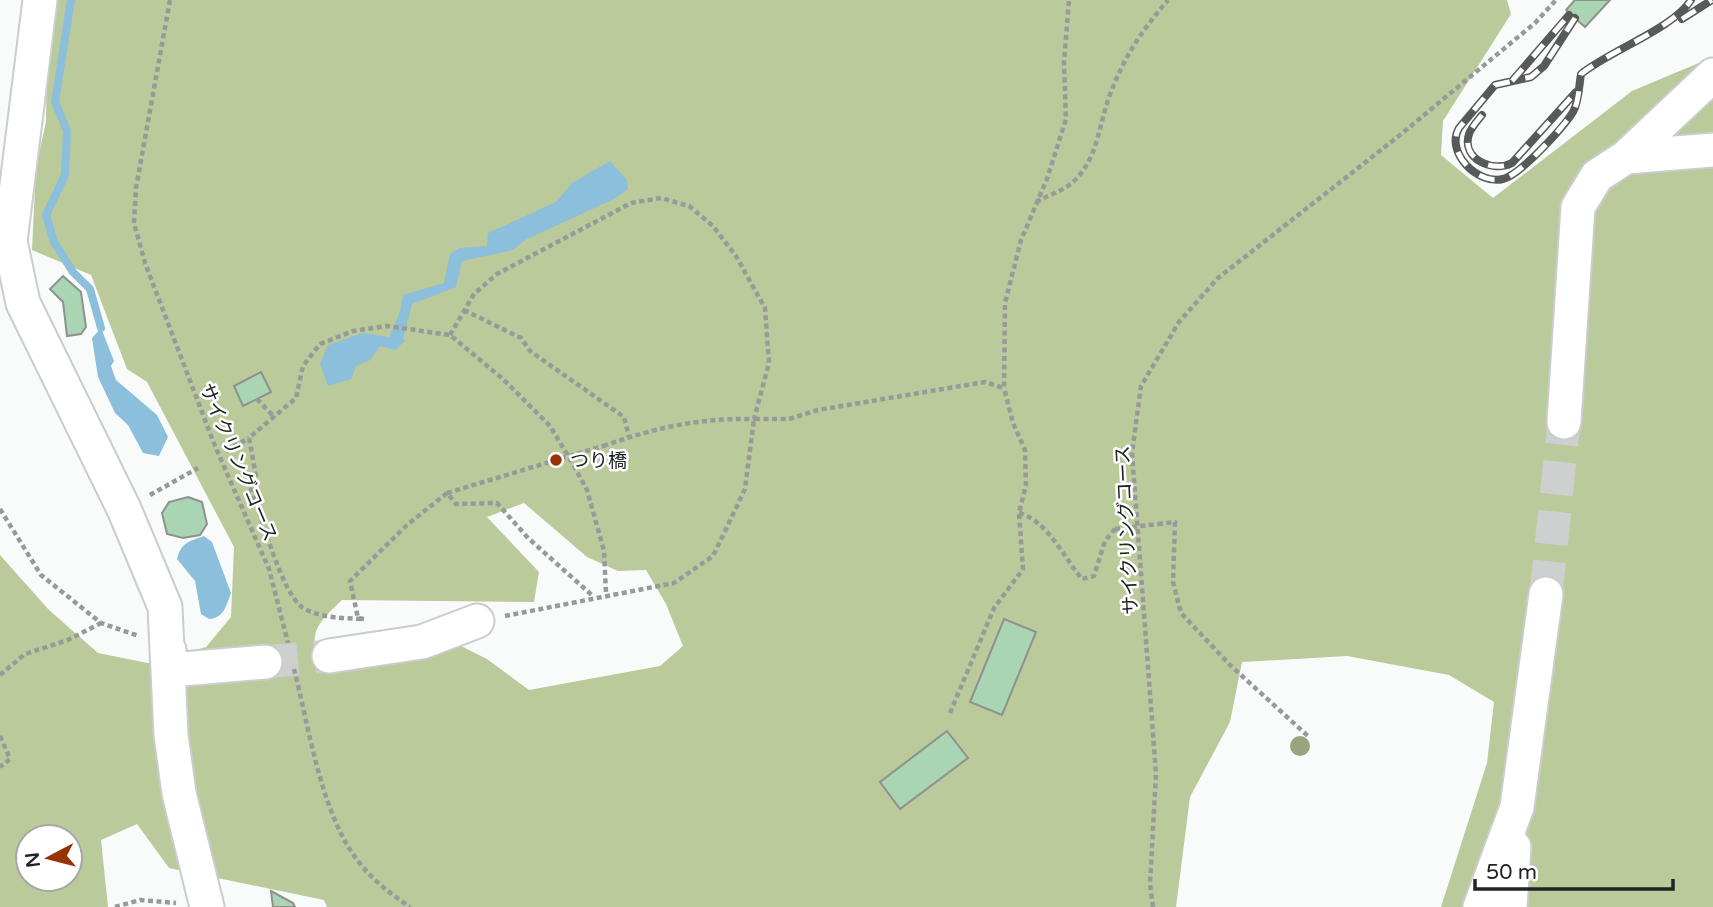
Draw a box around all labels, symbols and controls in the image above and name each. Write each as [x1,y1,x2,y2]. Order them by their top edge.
street label: サイクリングコース [195,380,281,545]
street label: サイクリングコース [1112,445,1142,615]
place label: つり橋 [570,450,627,472]
marker: つり橋 [548,452,564,468]
north arrow [14,823,84,893]
scale bar [1475,848,1673,892]
text: N [21,851,45,869]
text: 50 m [1486,860,1537,885]

